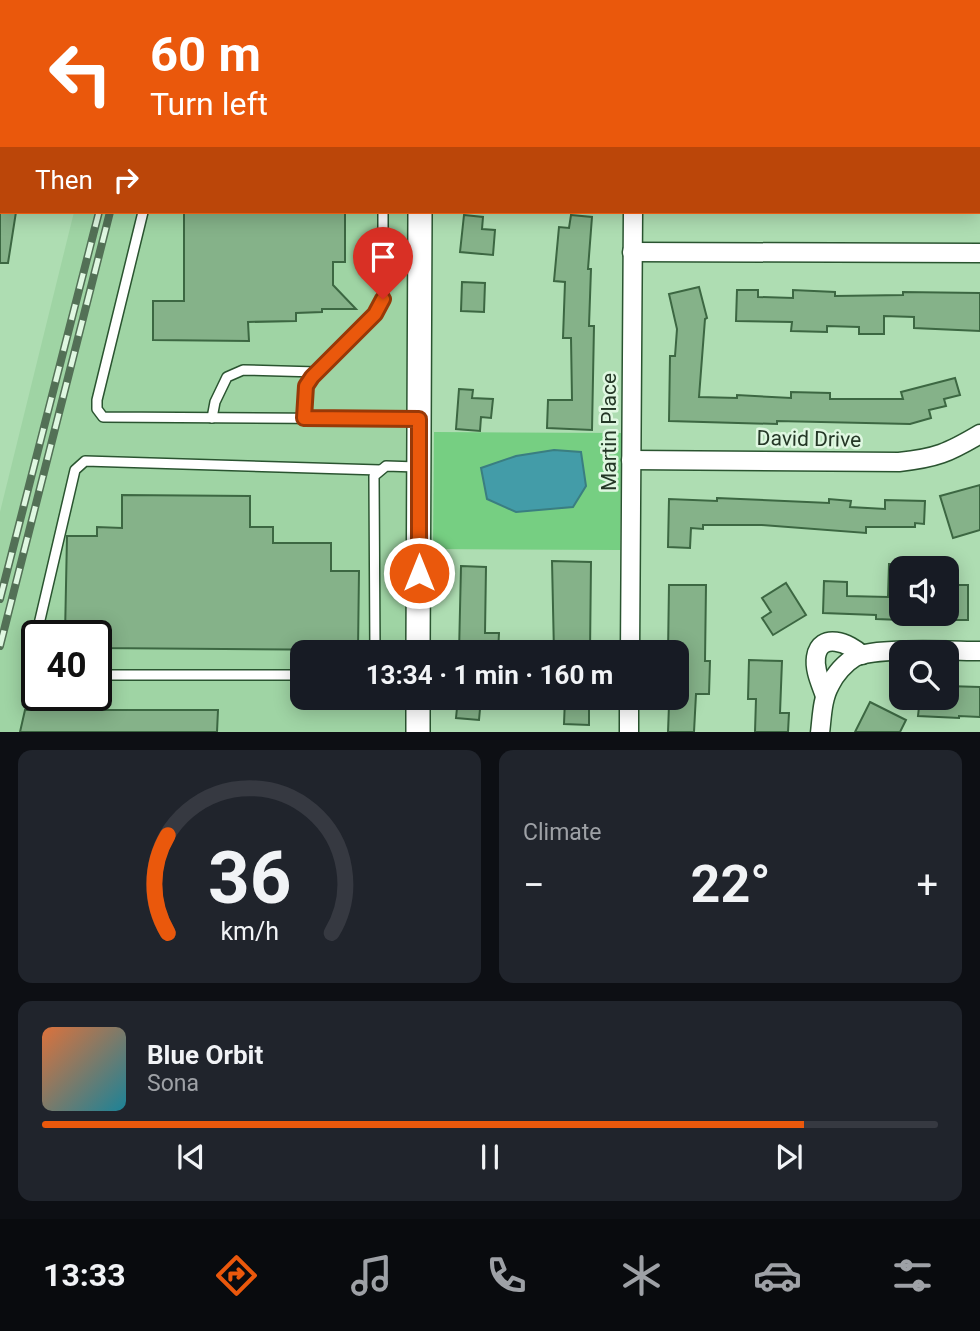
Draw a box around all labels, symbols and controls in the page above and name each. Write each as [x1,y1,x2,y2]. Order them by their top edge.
text: 60 m [150,26,261,83]
icon: left [35,28,126,119]
text: Turn left [150,85,268,123]
icon: right [107,161,145,199]
text: Then [35,165,93,195]
pin [353,227,413,299]
icon: arrive [364,238,402,276]
street label: Martin Place [597,373,621,491]
street label: David Drive [757,426,861,452]
position arrow [382,536,456,610]
map controls [889,556,959,710]
button: sound [889,556,959,626]
speed limit sign: 40 [21,620,112,711]
button: search [889,640,959,710]
text: 13:34 · 1 min · 160 m [366,660,613,690]
text: Climate [523,819,602,846]
text: 36 [208,835,291,921]
text: 22° [691,854,771,915]
text: − [523,863,545,907]
text: + [916,863,938,907]
text: km/h [220,916,279,945]
text: Blue Orbit [147,1040,263,1070]
text: Sona [147,1070,199,1097]
icon: previous [172,1138,210,1176]
icon: pause [471,1138,509,1176]
icon: next [770,1138,808,1176]
icon: directions [212,1251,261,1300]
icon: music [347,1251,396,1300]
icon: phone [482,1251,531,1300]
icon: climate [617,1251,666,1300]
icon: car [753,1251,802,1300]
icon: filters [888,1251,937,1300]
text: 13:33 [43,1256,126,1294]

